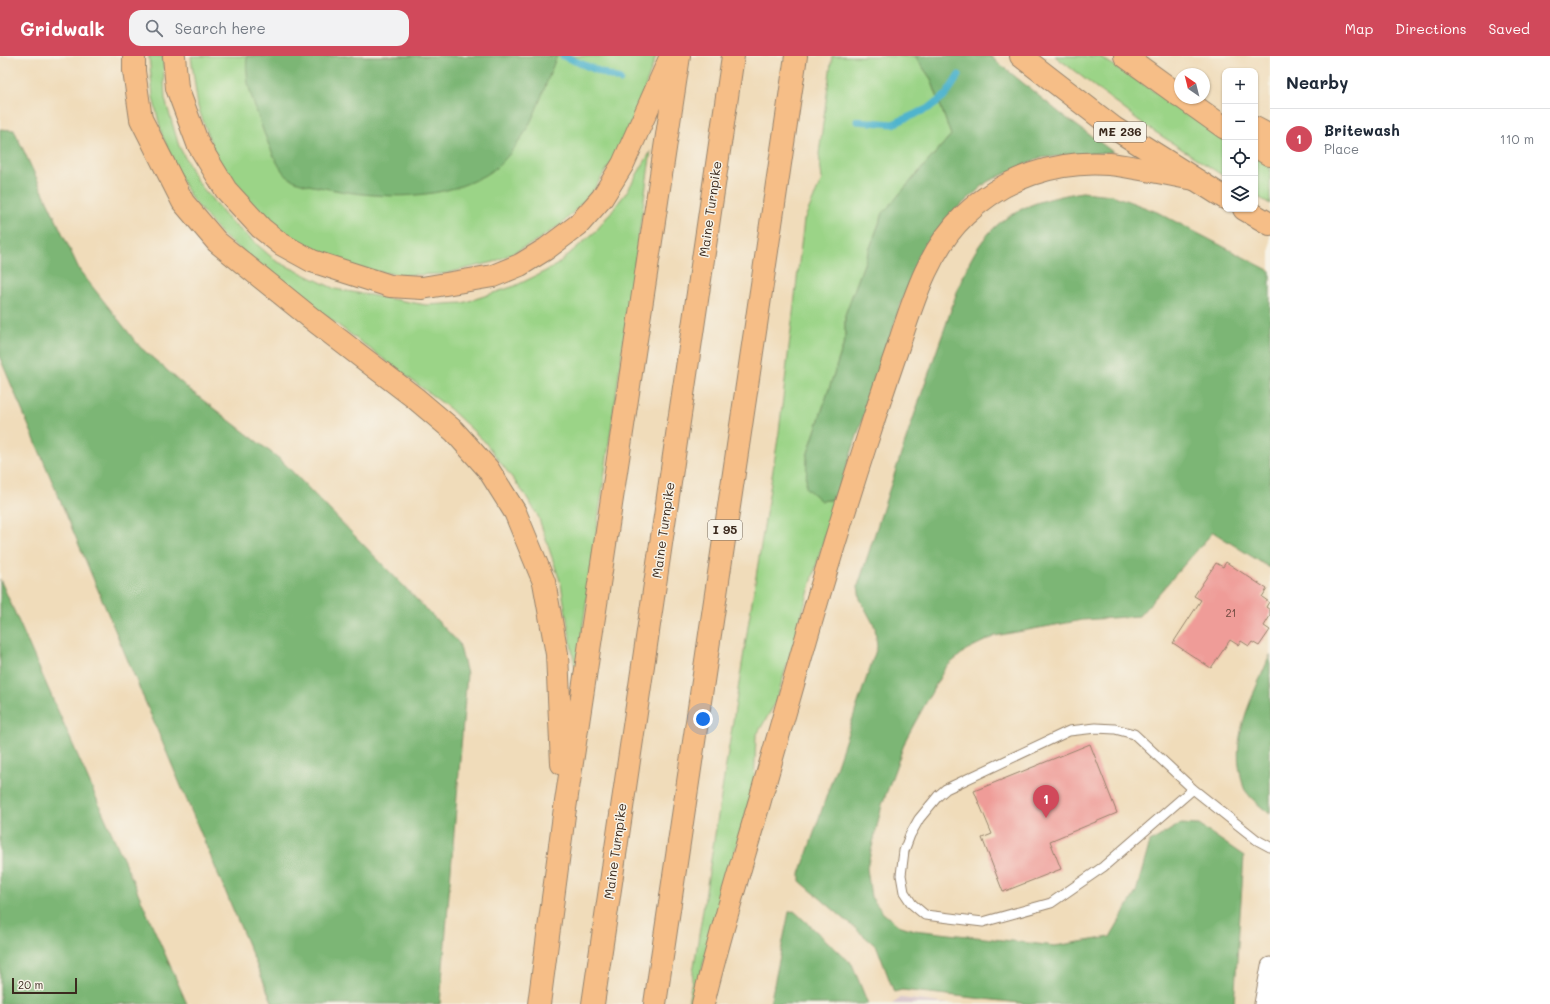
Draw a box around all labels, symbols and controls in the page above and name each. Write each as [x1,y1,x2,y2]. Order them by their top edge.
search box [129,10,409,46]
text: Gridwalk [20,16,105,41]
icon: search [143,17,165,39]
text: Search here [175,18,266,38]
text: Map [1345,19,1373,38]
text: Directions [1395,19,1466,38]
text: Saved [1488,19,1530,38]
north arrow [1174,68,1210,104]
map controls [1222,68,1258,212]
button: + [1222,68,1258,104]
text: Nearby [1286,71,1348,93]
button: − [1222,104,1258,140]
text: Britewash [1324,120,1400,140]
road number: ME 236 [1094,122,1146,142]
text: 1 [1296,130,1302,147]
text: 110 m [1500,130,1534,147]
button: locate [1222,140,1258,176]
text: Place [1324,140,1359,157]
street label: Maine Turnpike [694,160,725,258]
button: layers [1222,176,1258,212]
street label: Maine Turnpike [647,481,678,579]
road number: I 95 [708,520,742,540]
house number: 21 [1225,605,1237,620]
your location [693,709,713,729]
pin: 1 [1033,785,1059,818]
street label: Maine Turnpike [599,802,630,900]
scale bar [12,976,77,995]
text: 20 m [18,977,43,992]

